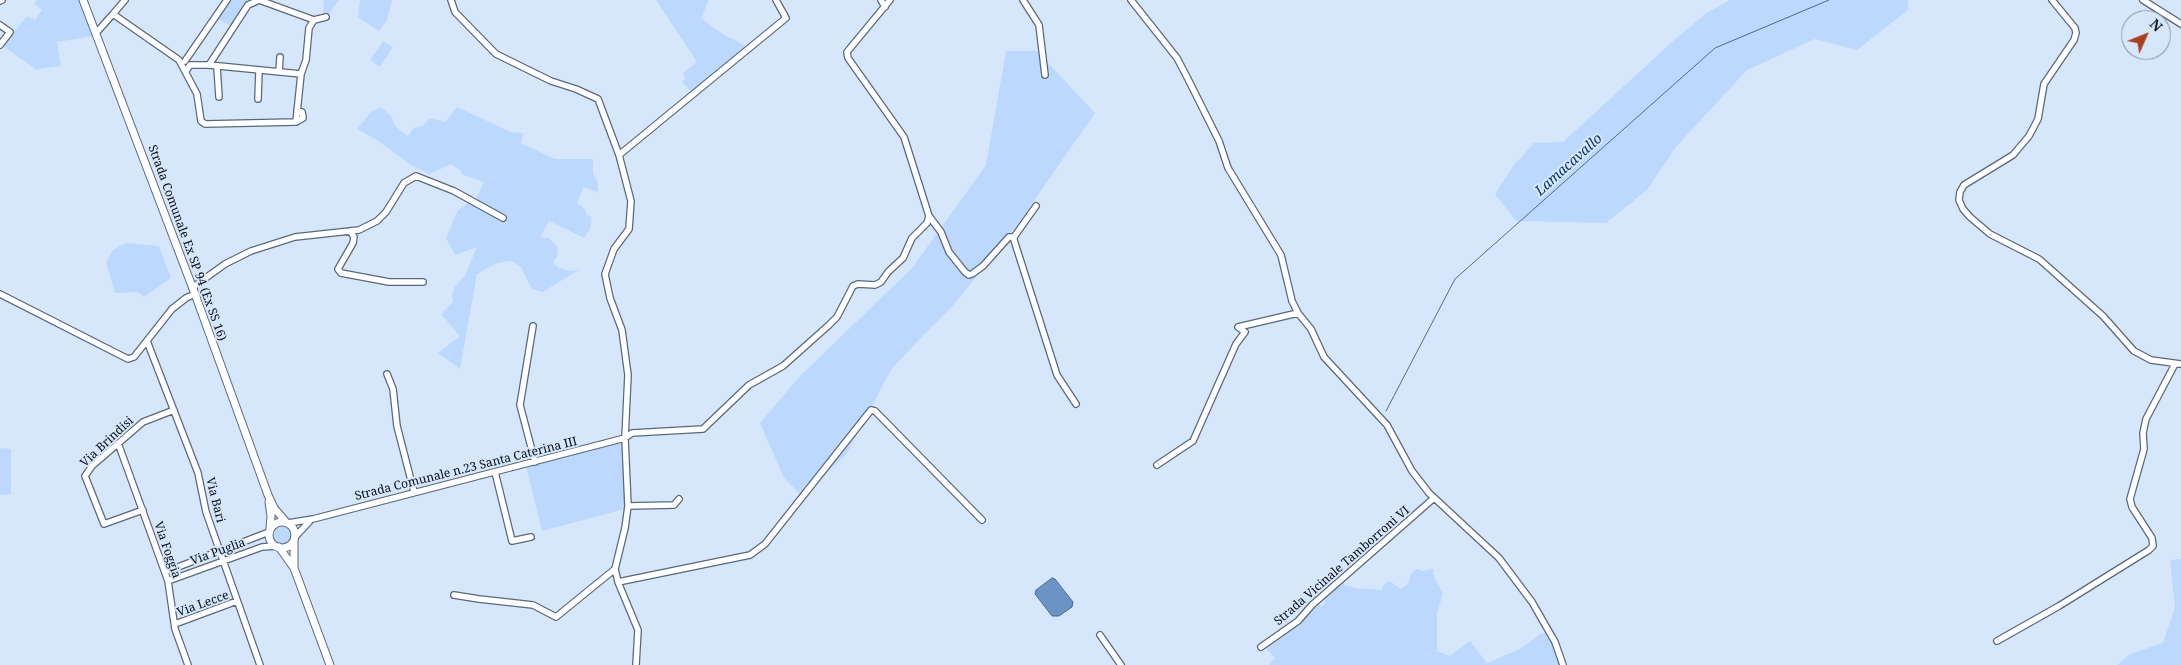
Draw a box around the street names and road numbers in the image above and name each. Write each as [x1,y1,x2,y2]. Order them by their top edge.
street label: Strada Comunale Ex SP 94 (Ex SS 16) [145,143,229,343]
street label: Via Brindisi [77,414,137,470]
street label: Strada Comunale n.23 Santa Caterina III [353,434,579,504]
street label: Via Bari [202,476,228,524]
street label: Strada Vicinale Tamborroni VI [1271,503,1413,629]
street label: Via Foggia [151,520,183,580]
street label: Via Puglia [189,535,247,569]
street label: Via Lecce [175,588,231,620]

